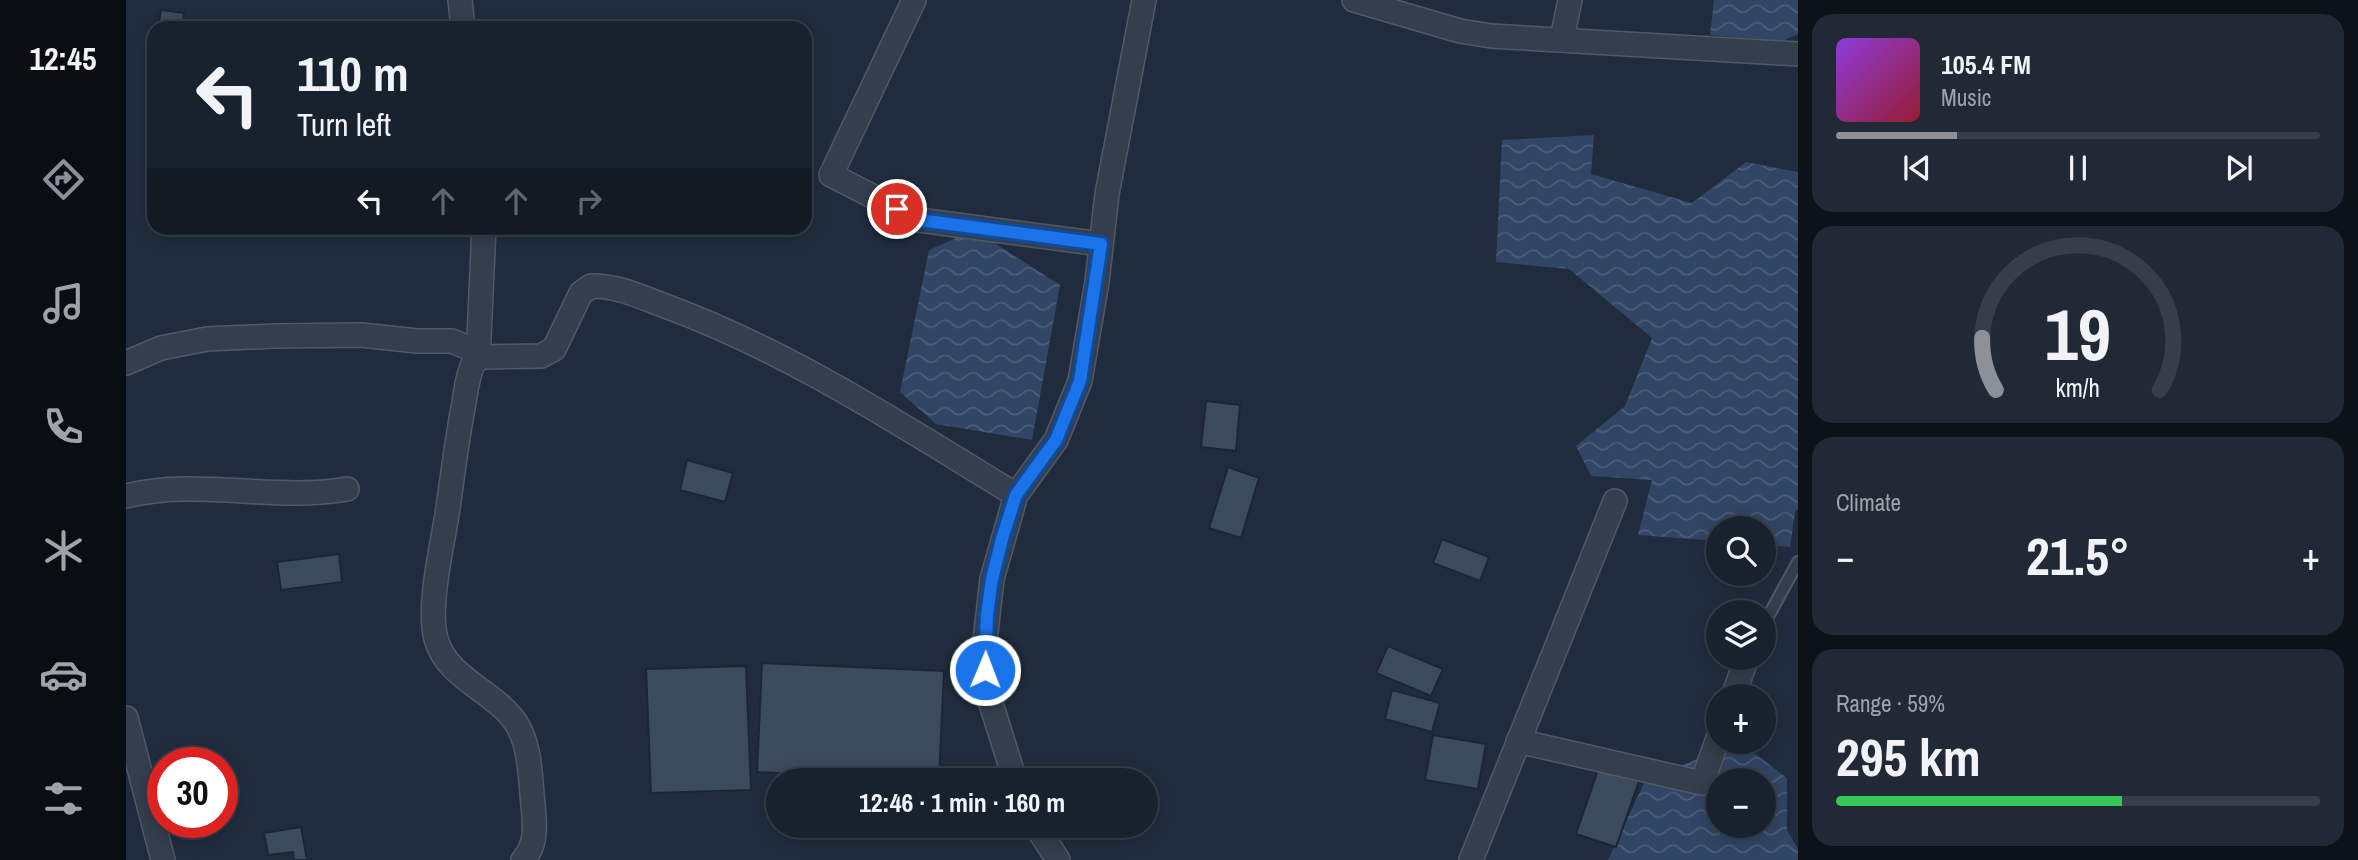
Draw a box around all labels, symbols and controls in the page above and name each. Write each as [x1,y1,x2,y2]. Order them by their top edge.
text: 12:45 [29,37,97,80]
text: 110 m [297,40,409,106]
text: 105.4 FM [1941,47,2031,82]
icon: left [182,49,273,140]
text: Music [1941,82,1991,113]
text: Turn left [297,103,391,146]
icon: previous [1898,149,1936,187]
icon: pause [2059,149,2097,187]
icon: next [2220,149,2258,187]
icon: directions [39,155,88,204]
pin [867,179,927,239]
icon: left [351,182,389,220]
icon: ahead [424,182,462,220]
icon: ahead [497,182,535,220]
icon: right [570,182,608,220]
icon: arrive [878,190,916,228]
icon: music [39,279,88,328]
text: 19 [2045,286,2111,384]
text: km/h [2056,371,2100,405]
icon: phone [39,402,88,451]
text: Climate [1836,487,1901,518]
map controls [1706,516,1776,838]
button: search [1706,516,1776,586]
text: 21.5° [2026,521,2130,591]
icon: climate [39,526,88,575]
text: − [1836,531,1854,582]
text: + [2302,531,2320,582]
button: layers [1706,600,1776,670]
position arrow [948,633,1022,707]
icon: car [39,650,88,699]
button: + [1706,684,1776,754]
text: Range · 59% [1836,688,1945,719]
text: 295 km [1836,722,1981,792]
speed limit sign: 30 [147,747,238,838]
button: − [1706,768,1776,838]
icon: filters [39,774,88,823]
text: 12:46 · 1 min · 160 m [859,785,1065,820]

